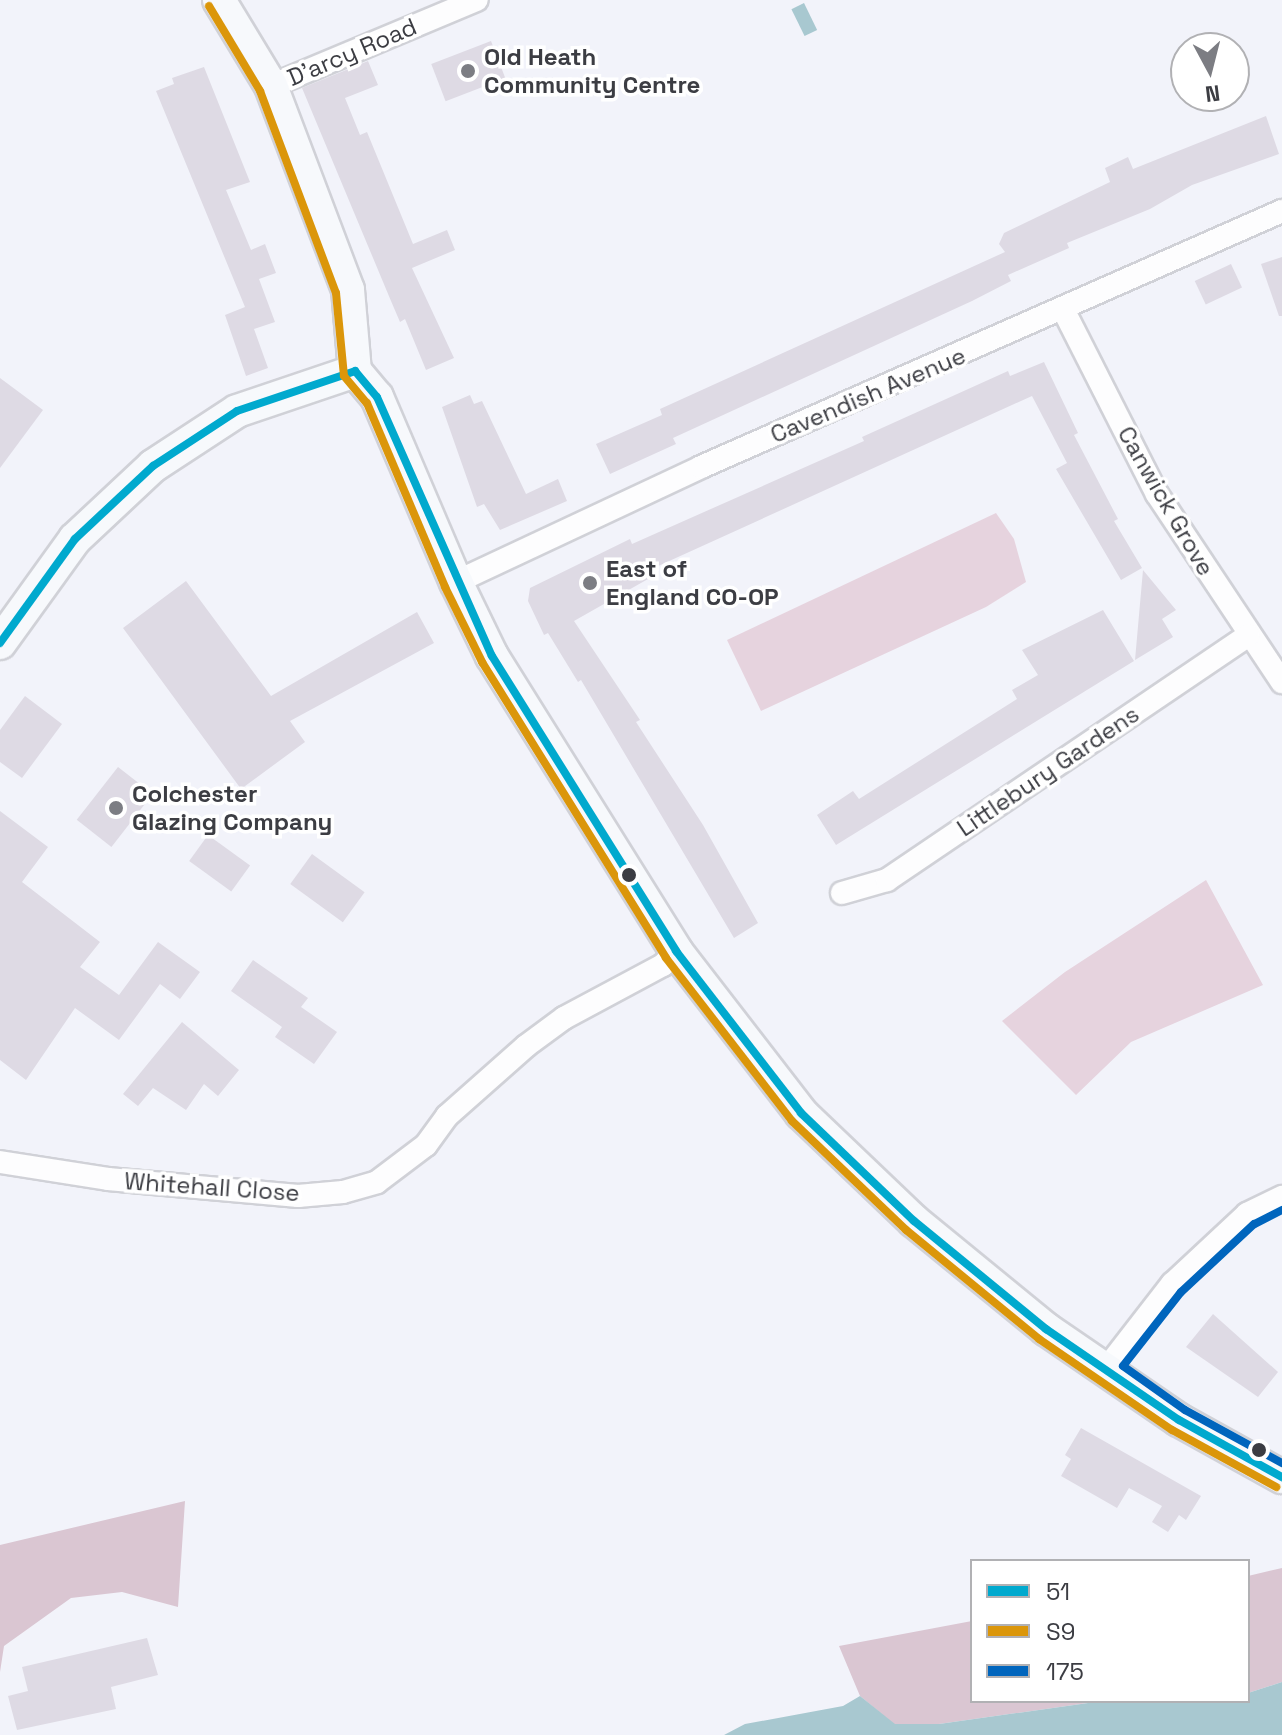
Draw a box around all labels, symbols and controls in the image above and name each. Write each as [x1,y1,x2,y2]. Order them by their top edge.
street label: D'arcy Road [283,12,421,92]
north arrow [1170,32,1250,112]
place label: Old Heath Community Centre [484,43,700,99]
marker: Old Heath Community Centre [459,62,477,80]
text: N [1204,79,1222,109]
street label: Cavendish Avenue [766,341,970,449]
street label: Canwick Grove [1112,421,1220,581]
place label: East of England CO-OP [606,555,779,611]
marker: East of England CO-OP [581,574,599,592]
street label: Littlebury Gardens [952,699,1144,843]
place label: Colchester Glazing Company [132,780,332,836]
marker: Colchester Glazing Company [107,799,125,817]
unlabelled marker [621,867,637,883]
street label: Whitehall Close [123,1167,301,1207]
unlabelled marker [1251,1442,1267,1458]
legend [970,1559,1250,1703]
text: 51 [1046,1576,1070,1607]
text: S9 [1046,1616,1075,1647]
text: 175 [1046,1656,1084,1687]

